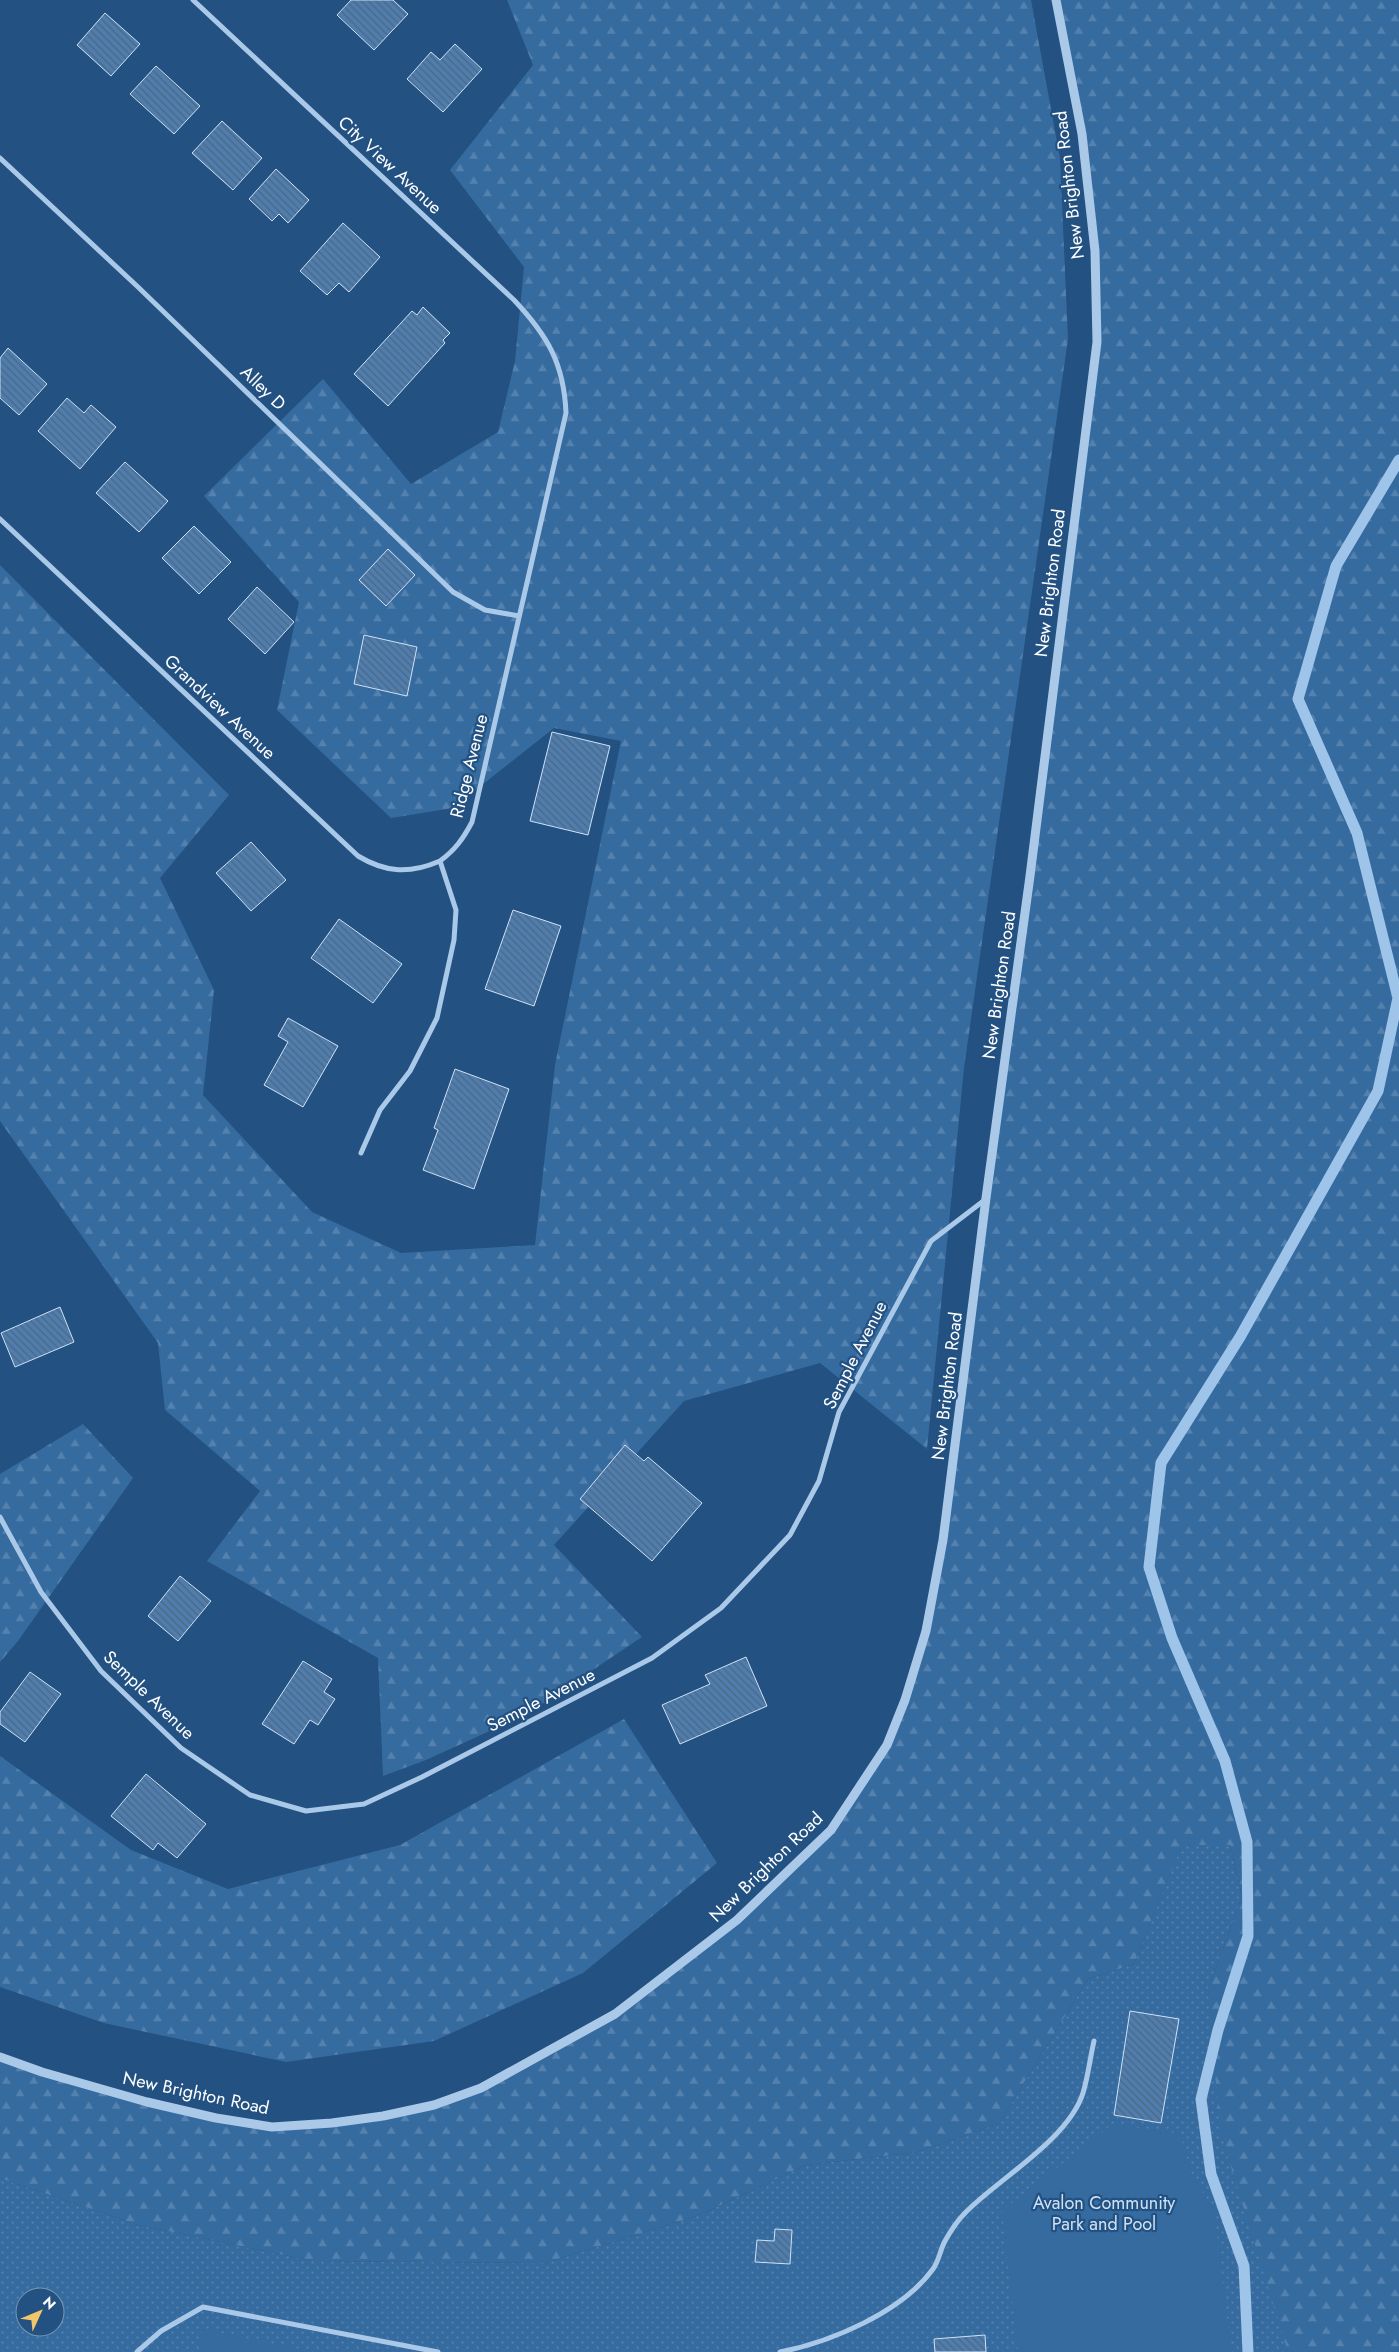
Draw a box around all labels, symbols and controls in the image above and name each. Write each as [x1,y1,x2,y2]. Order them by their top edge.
street label: New Brighton Road [1047,109,1091,261]
street label: City View Avenue [332,110,448,220]
street label: Alley D [234,360,292,416]
street label: New Brighton Road [1028,507,1072,659]
street label: Grandview Avenue [159,648,281,766]
street label: Ridge Avenue [444,711,494,821]
street label: New Brighton Road [976,909,1022,1061]
street label: Semple Avenue [817,1296,893,1414]
street label: New Brighton Road [925,1310,969,1462]
street label: Semple Avenue [97,1645,201,1745]
street label: Semple Avenue [482,1662,600,1738]
street label: New Brighton Road [703,1806,829,1928]
street label: New Brighton Road [120,2065,272,2121]
park label: Avalon Community Park and Pool [1033,2190,1175,2237]
north arrow [15,2287,65,2337]
text: N [38,2292,60,2314]

